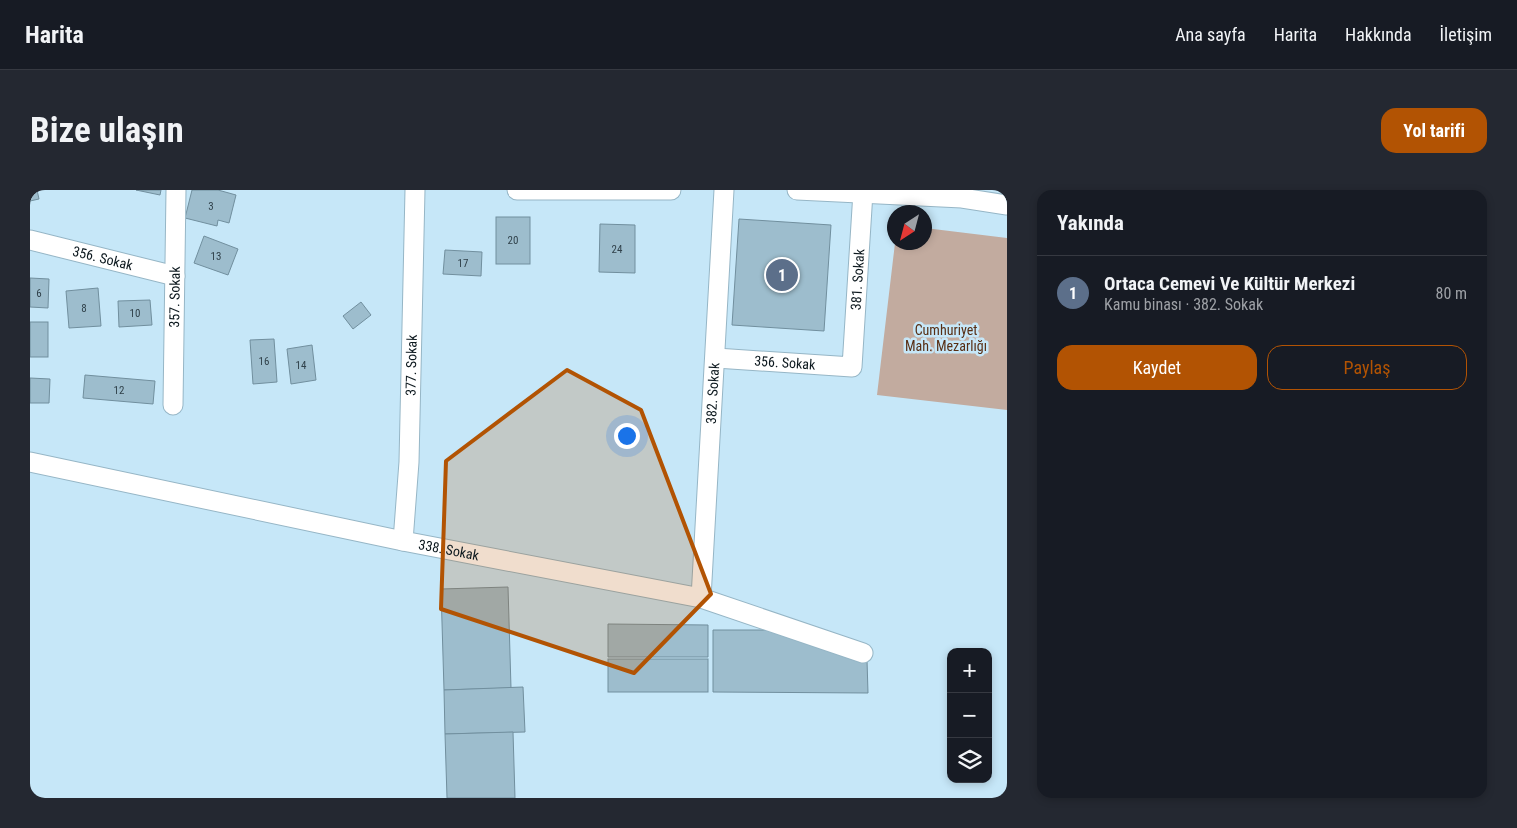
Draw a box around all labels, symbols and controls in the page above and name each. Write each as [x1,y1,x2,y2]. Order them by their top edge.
text: Harita [25,21,84,49]
text: Ana sayfa [1175,24,1246,45]
text: Harita [1274,24,1317,45]
text: Hakkında [1345,24,1412,45]
text: İletişim [1440,24,1492,45]
button: Yol tarifi [1381,108,1487,153]
text: Bize ulaşın [30,110,184,151]
house number: 3 [208,200,214,213]
north arrow [887,205,932,250]
text: Yakında [1057,211,1124,235]
house number: 20 [508,234,518,247]
street label: 356. Sokak [71,243,135,273]
house number: 24 [612,243,623,256]
street label: 381. Sokak [848,248,867,311]
house number: 13 [211,250,221,263]
pin: 1 [766,256,798,294]
house number: 17 [458,257,468,270]
street label: 357. Sokak [166,266,183,328]
text: Ortaca Cemevi Ve Kültür Merkezi [1104,272,1355,295]
text: 1 [1069,284,1077,303]
text: 80 m [1435,284,1467,303]
house number: 6 [36,287,42,300]
text: Kamu binası · 382. Sokak [1104,295,1263,314]
house number: 8 [81,302,87,315]
house number: 10 [130,307,140,320]
park label: Cumhuriyet Mah. Mezarlığı [905,322,987,354]
street label: 377. Sokak [402,334,420,396]
button: Kaydet [1057,345,1257,390]
button: Paylaş [1267,345,1467,390]
street label: 356. Sokak [754,353,817,373]
house number: 16 [259,355,269,368]
house number: 14 [296,359,307,372]
street label: 382. Sokak [703,362,722,424]
house number: 12 [114,384,124,397]
your location [614,423,640,449]
street label: 338. Sokak [417,536,481,564]
map controls [947,648,992,783]
button: + [947,648,992,693]
button: − [947,693,992,738]
button: layers [947,738,992,783]

